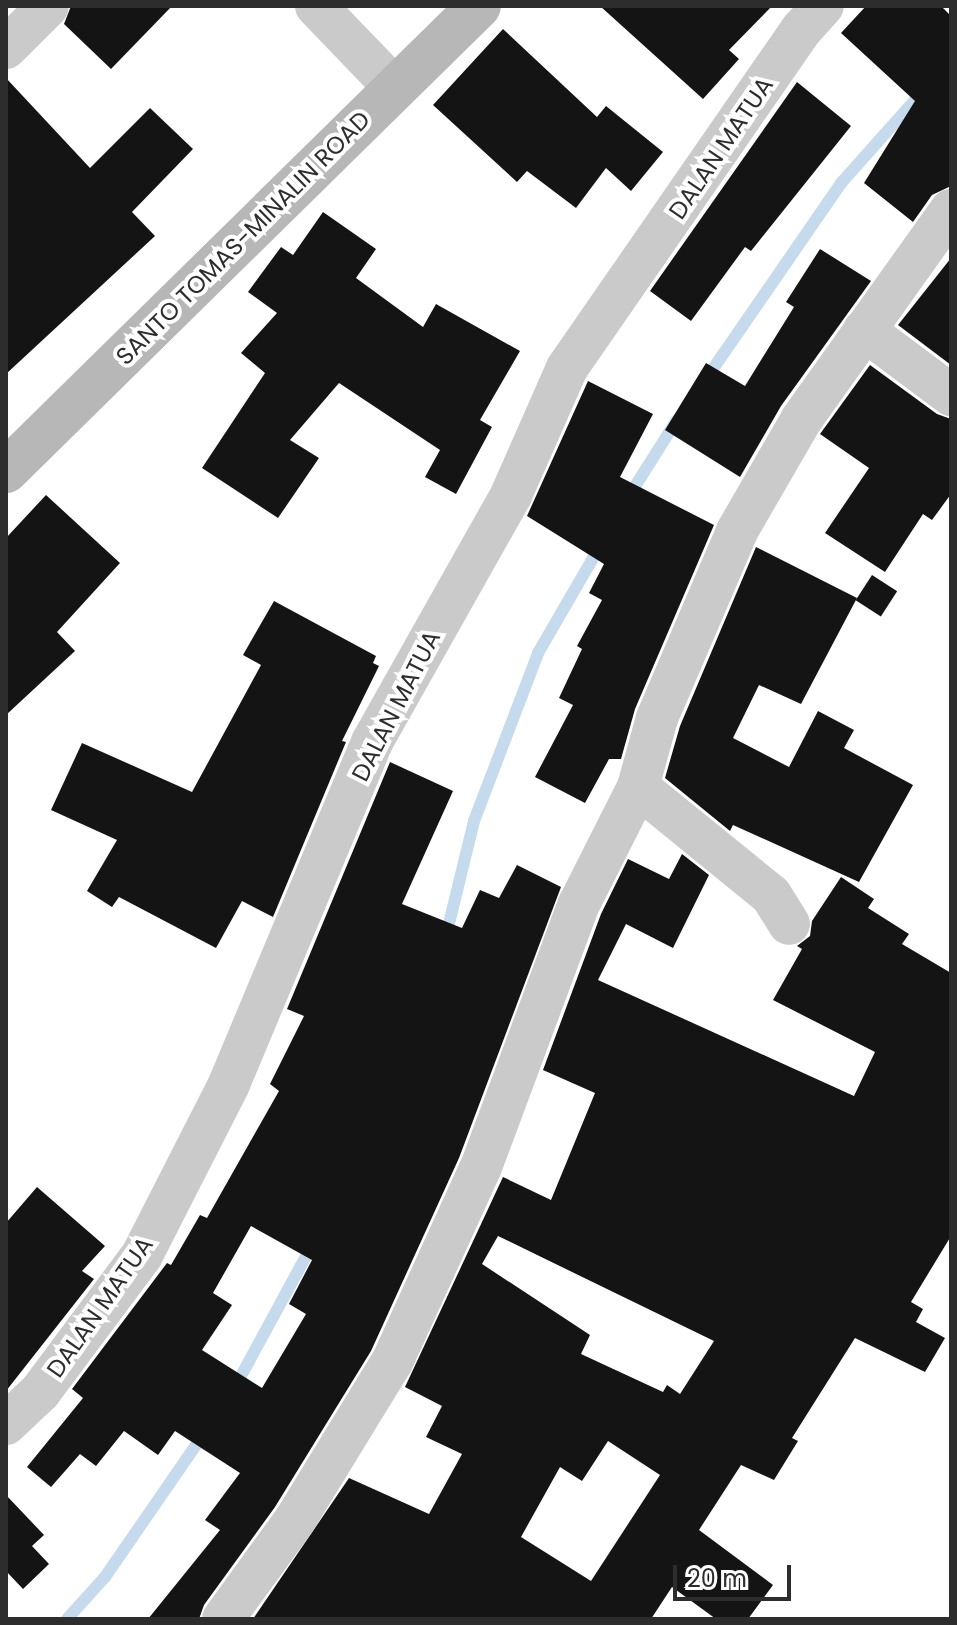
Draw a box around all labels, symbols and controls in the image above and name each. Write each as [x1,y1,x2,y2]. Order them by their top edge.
street label: DALAN MATUA [663,71,779,225]
street label: SANTO TOMAS-MINALIN ROAD [110,105,376,371]
street label: DALAN MATUA [346,626,446,786]
street label: DALAN MATUA [41,1231,159,1383]
scale bar [677,1549,795,1599]
text: 20 m [687,1562,747,1595]

